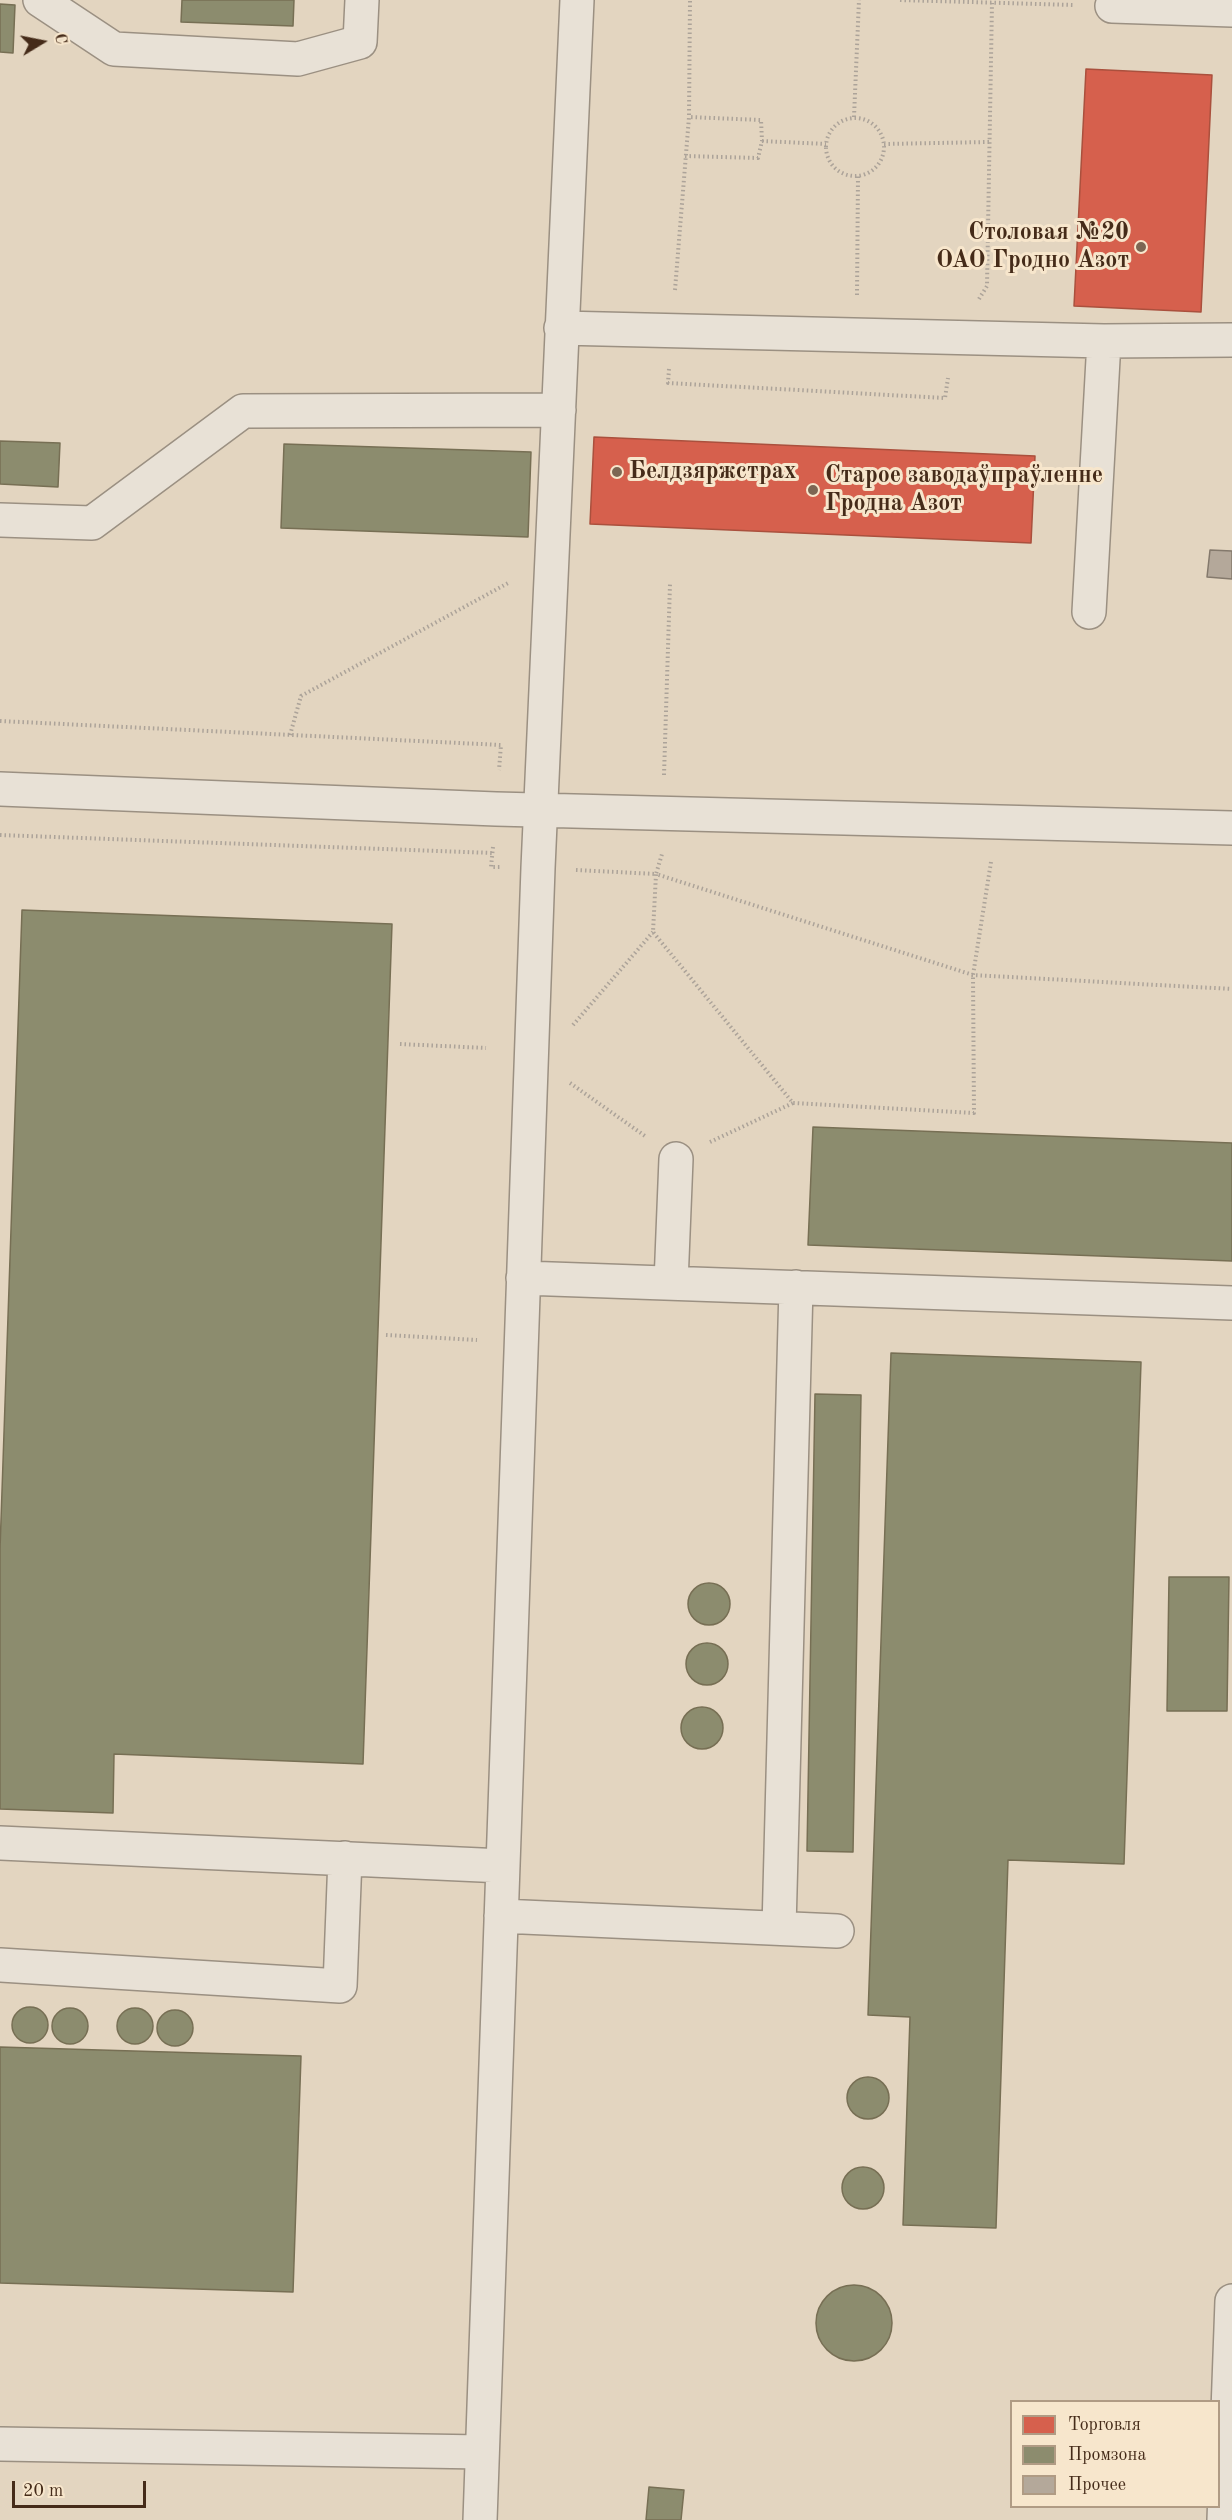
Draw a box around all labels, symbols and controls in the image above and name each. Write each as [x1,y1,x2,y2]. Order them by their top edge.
north arrow [12,12,72,72]
text: С [51,32,69,45]
place label: Столовая №20 ОАО Гродно Азот [936,219,1129,275]
marker: Столовая №20 ОАО Гродно Азот [1134,240,1148,254]
place label: Белдзяржстрах [629,458,796,486]
place label: Старое заводаўпраўленне Гродна Азот [825,462,1103,518]
marker: Белдзяржстрах [610,465,624,479]
marker: Старое заводаўпраўленне Гродна Азот [806,483,820,497]
legend [1010,2400,1220,2508]
text: Торговля [1068,2416,1141,2434]
text: Промзона [1068,2446,1146,2464]
scale bar [15,2469,148,2507]
text: Прочее [1068,2476,1126,2494]
text: 20 m [23,2482,63,2500]

